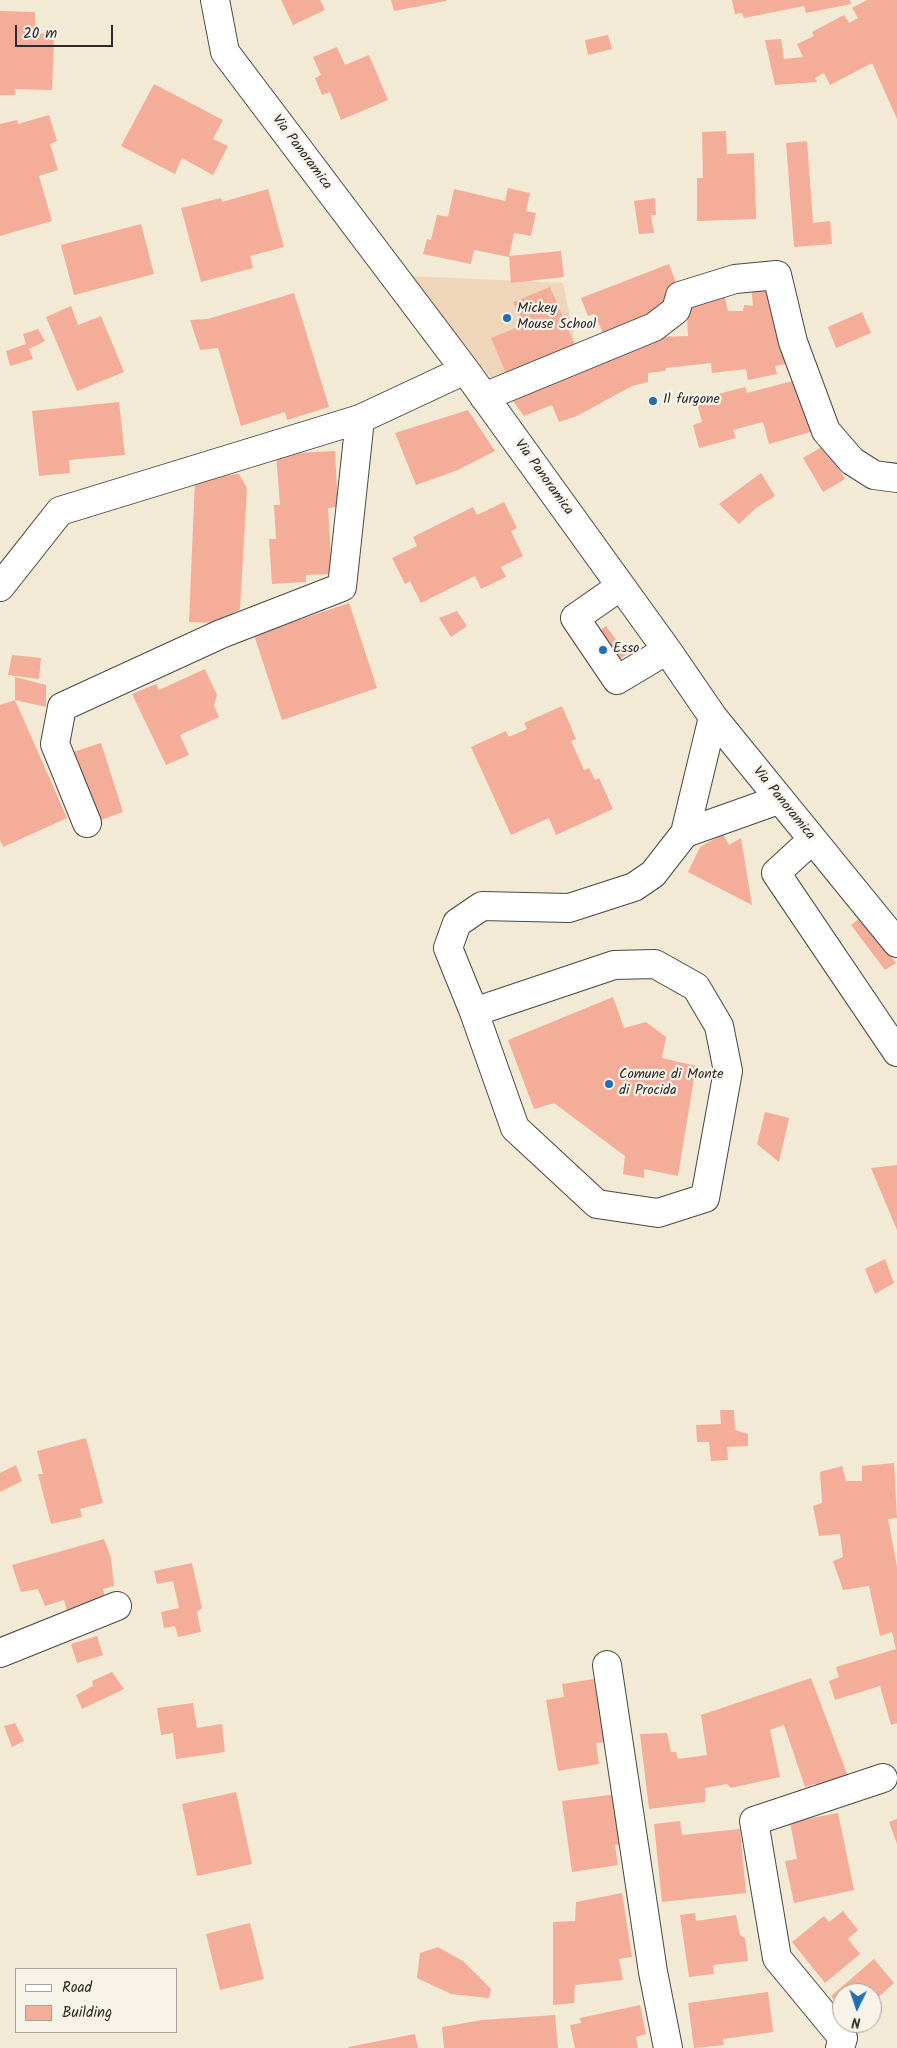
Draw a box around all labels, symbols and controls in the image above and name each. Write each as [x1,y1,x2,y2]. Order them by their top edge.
scale bar [18,15,115,47]
text: 20 m [23,22,57,46]
street label: Via Panoramica [267,112,335,194]
place label: Mickey Mouse School [517,302,596,334]
marker: Mickey Mouse School [501,312,513,324]
place label: Il furgone [663,393,720,409]
marker: Il furgone [647,395,659,407]
street label: Via Panoramica [510,437,576,519]
place label: Esso [613,642,639,658]
marker: Esso [597,644,609,656]
street label: Via Panoramica [748,764,818,844]
place label: Comune di Monte di Procida [619,1068,723,1100]
marker: Comune di Monte di Procida [603,1078,615,1090]
legend [15,1968,178,2033]
text: Road [62,1976,92,2000]
north arrow [832,1983,882,2033]
text: Building [62,2001,112,2025]
text: N [851,2011,861,2033]

